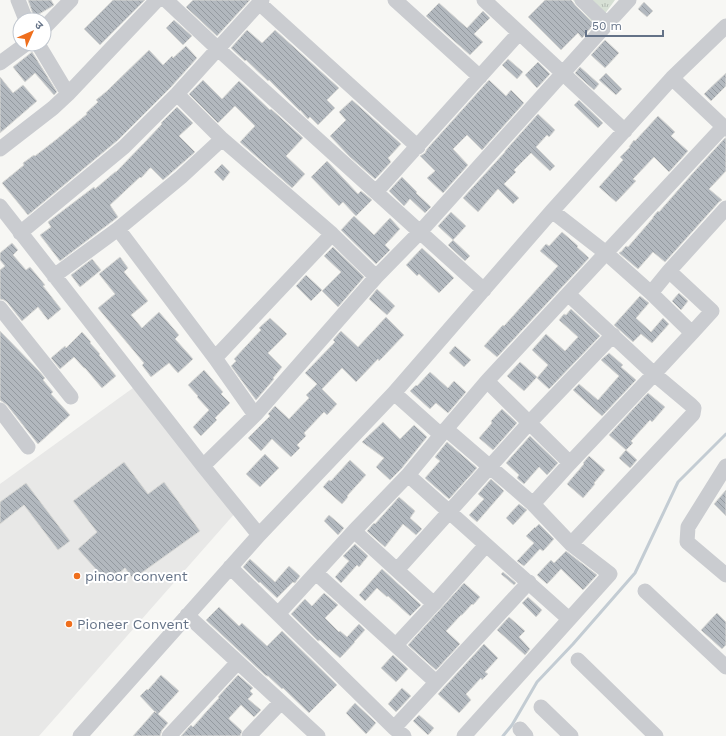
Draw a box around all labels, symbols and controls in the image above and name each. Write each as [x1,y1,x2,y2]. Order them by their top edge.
north arrow [12,12,52,52]
scale bar [586,12,663,38]
text: उ [32,18,46,33]
text: 50 m [592,19,622,33]
place label: pinoor convent [85,568,188,584]
marker: pinoor convent [72,571,82,581]
place label: Pioneer Convent [77,616,189,632]
marker: Pioneer Convent [64,619,74,629]

